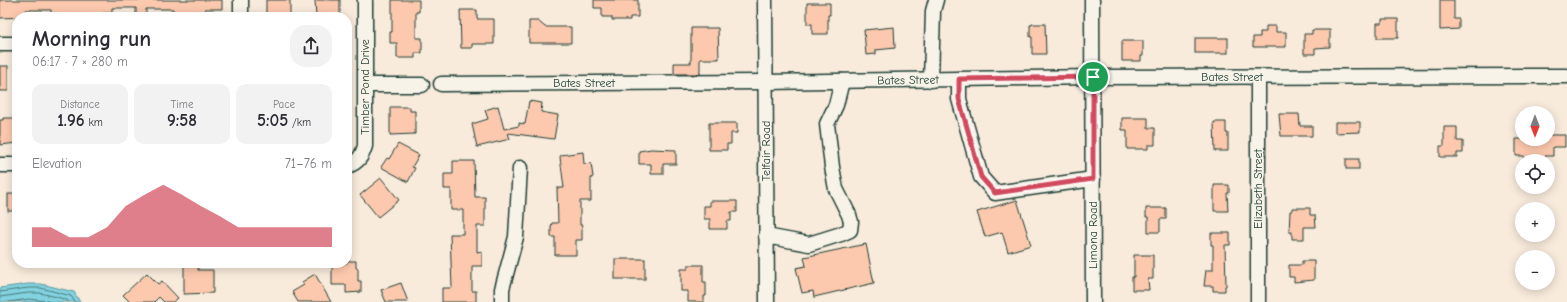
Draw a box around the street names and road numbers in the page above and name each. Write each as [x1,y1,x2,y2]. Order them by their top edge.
street label: Timber Pond Drive [358,39,372,135]
street label: Bates Street [1201,70,1263,84]
street label: Bates Street [877,72,940,88]
street label: Bates Street [553,76,615,90]
street label: Telfair Road [759,121,773,181]
street label: Elizabeth Street [1251,148,1265,229]
street label: Limona Road [1086,201,1100,269]

